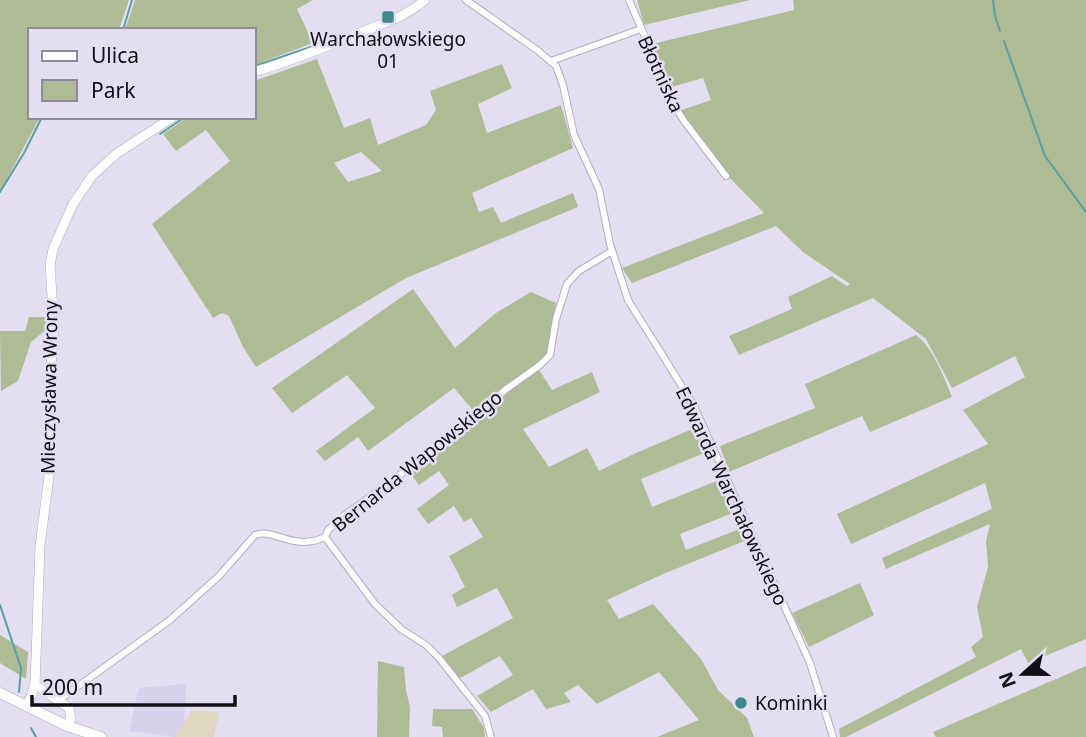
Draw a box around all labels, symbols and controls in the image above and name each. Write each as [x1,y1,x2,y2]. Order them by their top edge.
marker: Warchałowskiego 01 [380,9,396,25]
place label: Warchałowskiego 01 [310,26,466,74]
legend [28,28,256,119]
street label: Błotniska [632,31,690,117]
text: Ulica [91,41,139,69]
text: Park [91,76,136,104]
street label: Mieczysława Wrony [34,300,64,474]
street label: Edwarda Warchałowskiego [670,382,794,610]
street label: Bernarda Wapowskiego [327,384,507,538]
north arrow [988,639,1058,709]
scale bar [32,664,234,708]
text: N [992,668,1022,692]
text: 200 m [42,673,103,701]
place label: Kominki [755,690,828,716]
marker: Kominki [733,695,749,711]

